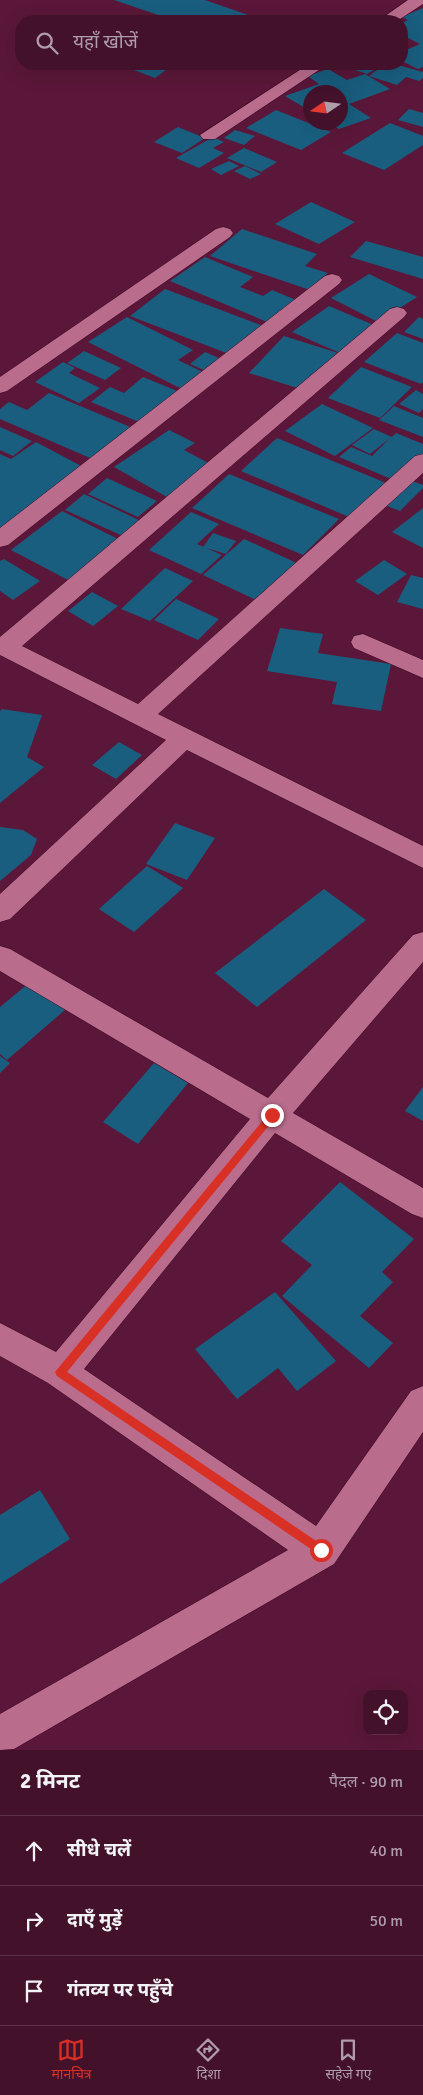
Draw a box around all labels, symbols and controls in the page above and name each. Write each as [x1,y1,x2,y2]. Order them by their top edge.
search box [15,15,408,70]
icon: search [33,29,61,57]
text: यहाँ खोजें [73,30,138,54]
north arrow [303,85,348,130]
route end [261,1104,284,1127]
route start [310,1539,333,1562]
map controls [363,1690,408,1735]
button: locate [363,1690,408,1735]
text: 2 मिनट [20,1768,80,1794]
text: पैदल · 90 m [329,1772,403,1792]
icon: ahead [20,1837,48,1865]
text: सीधे चलें [67,1838,131,1862]
text: 40 m [369,1841,403,1861]
icon: right [20,1907,48,1935]
text: दाएँ मुड़ें [67,1908,122,1932]
text: 50 m [369,1911,403,1931]
icon: arrive [20,1977,48,2005]
text: गंतव्य पर पहुँचे [67,1978,173,2002]
tab: मानचित्र [51,2036,92,2085]
tab: दिशा [194,2036,222,2085]
tab: सहेजे गए [325,2036,371,2085]

